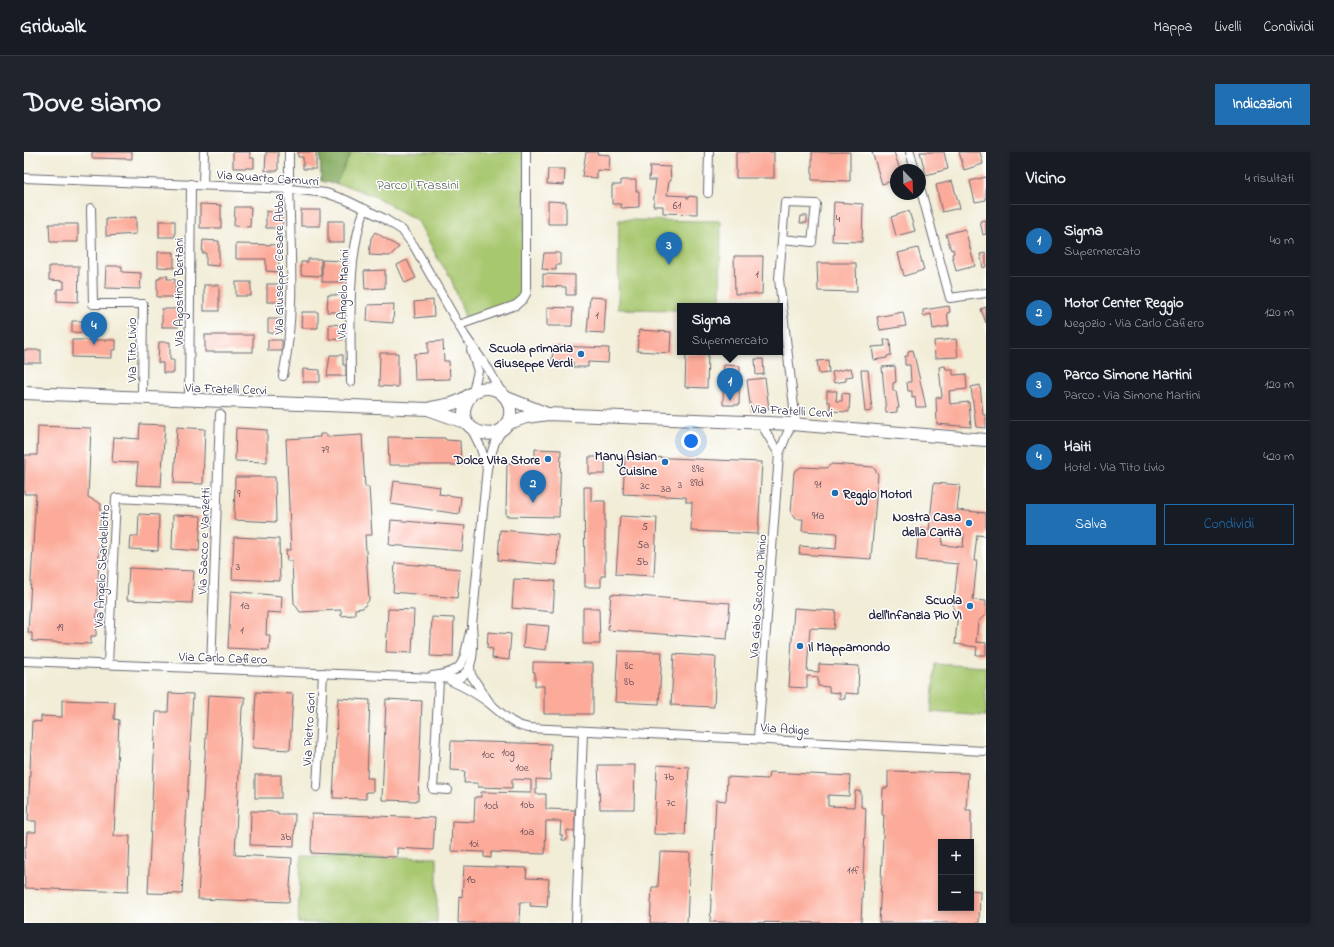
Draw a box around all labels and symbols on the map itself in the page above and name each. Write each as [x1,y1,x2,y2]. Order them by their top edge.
north arrow [890,164,926,200]
street label: Via Quarto Camurri [215,165,320,192]
park label: Parco i Frassini [377,176,459,195]
street label: Via Giuseppe Cesare Abba [270,194,289,336]
house number: 61 [673,198,682,214]
house number: 4 [836,211,841,227]
pin: 3 [656,232,682,265]
street label: Via Agostino Bertani [170,238,190,347]
street label: Via Angelo Manini [332,249,356,340]
house number: 1 [755,267,759,283]
house number: 1 [595,308,599,324]
pin: 4 [81,312,107,345]
street label: Via Tito Livio [123,317,142,383]
place label: Scuola primaria Giuseppe Verdi [489,339,573,373]
marker: Scuola primaria Giuseppe Verdi [576,349,586,359]
pin: 1 [717,368,743,401]
street label: Via Fratelli Cervi [183,379,267,400]
street label: Via Fratelli Cervi [749,400,834,423]
your location [681,431,701,451]
house number: 79 [321,442,330,458]
place label: Many Asian Cuisine [595,447,658,481]
place label: Dolce Vita Store [453,451,541,470]
marker: Dolce Vita Store [543,454,553,464]
marker: Many Asian Cuisine [660,457,670,467]
house number: 89e [692,461,704,477]
pin: 2 [520,470,546,503]
house number: 89d [690,475,704,491]
house number: 3 [678,477,683,493]
house number: 91 [815,477,822,493]
house number: 3c [640,478,650,494]
house number: 3a [661,481,671,497]
place label: Reggio Motori [842,485,912,506]
house number: 9 [237,486,241,502]
street label: Via Sacco e Vanzetti [193,487,216,596]
marker: Reggio Motori [830,488,840,498]
street label: Via Angelo Sbardellotto [90,504,116,629]
house number: 91a [812,508,824,524]
place label: Nostra Casa della Carità [892,508,961,542]
marker: Nostra Casa della Carità [964,518,974,528]
house number: 5 [642,519,648,535]
street label: Via Gaio Secondo Plinio [745,533,772,660]
house number: 5a [637,537,649,553]
house number: 5b [636,554,648,570]
house number: 3 [236,559,241,575]
place label: Scuola dell'infanzia Pio VI [869,591,962,625]
house number: 1a [240,598,250,614]
marker: Scuola dell'infanzia Pio VI [965,601,975,611]
house number: 19 [57,620,64,636]
house number: 1 [240,623,244,639]
place label: Il Mappamondo [808,638,890,657]
marker: Il Mappamondo [795,641,805,651]
street label: Via Carlo Cafiero [177,647,268,670]
house number: 8c [624,658,634,674]
house number: 8b [624,674,634,690]
street label: Via Pietro Gori [298,692,321,768]
street label: Via Adige [759,718,810,742]
house number: 10g [501,745,515,762]
house number: 10c [481,747,495,763]
house number: 10e [515,760,529,776]
house number: 7b [664,769,674,785]
house number: 7c [666,795,676,811]
house number: 10b [520,797,534,813]
house number: 10d [484,798,498,814]
house number: 10a [520,824,534,840]
house number: 3b [281,829,291,845]
house number: 10i [469,836,479,852]
house number: 11f [847,863,860,879]
house number: 1b [466,872,476,888]

